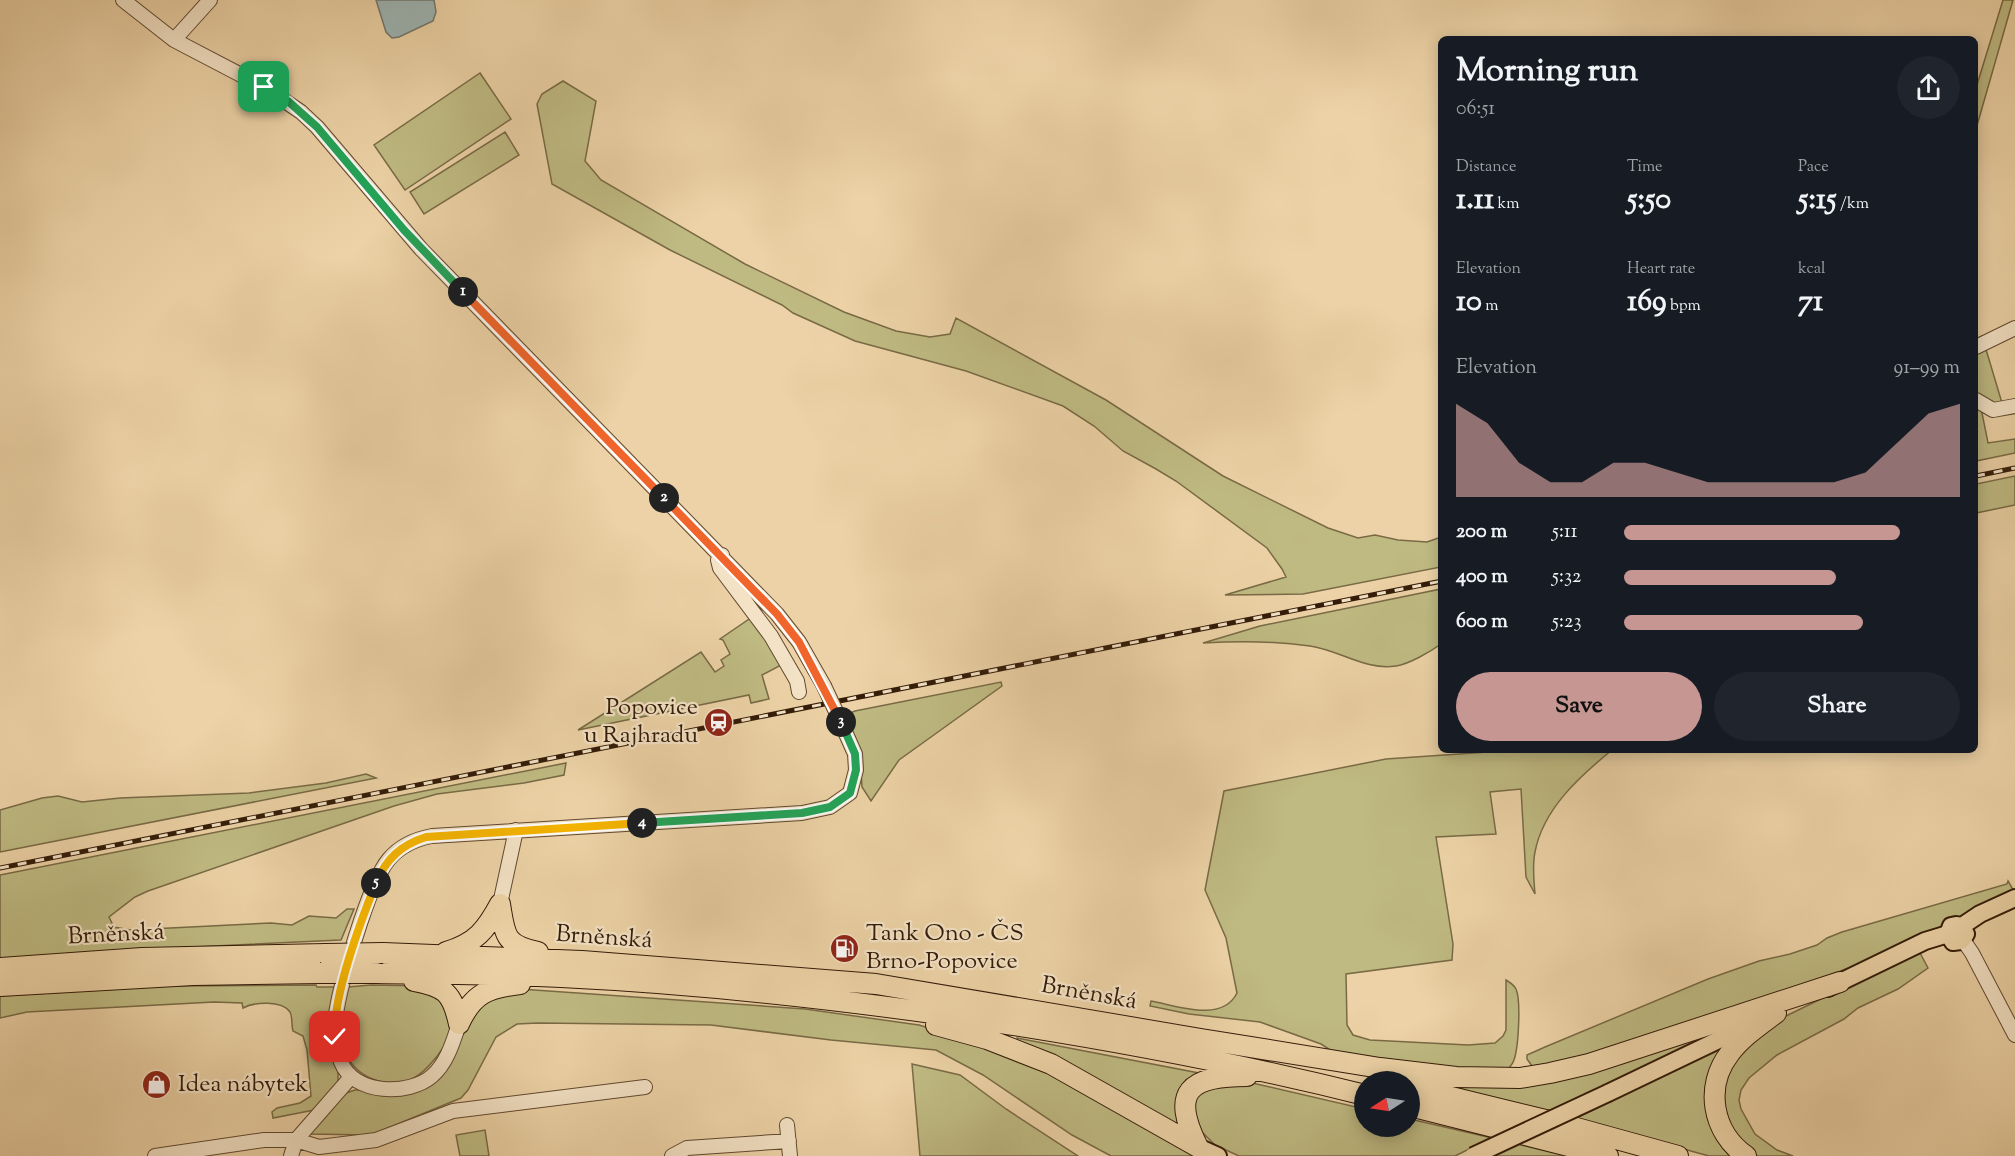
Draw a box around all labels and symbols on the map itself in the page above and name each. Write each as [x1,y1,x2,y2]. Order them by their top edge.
pin [238,61,289,112]
pin: 1 [448,277,478,307]
pin: 2 [649,483,679,513]
place label: Popovice u Rajhradu [584,691,698,753]
station icon: Popovice u Rajhradu [703,706,735,738]
pin: 3 [826,707,856,737]
pin: 4 [627,808,657,838]
pin: 5 [361,868,391,898]
street label: Brněnská [67,915,165,955]
place label: Tank Ono - ČS Brno-Popovice [866,917,1024,979]
street label: Brněnská [554,918,654,958]
fuel station icon: Tank Ono - ČS Brno-Popovice [829,932,861,964]
street label: Brněnská [1038,969,1140,1019]
pin [309,1011,360,1062]
place label: Idea nábytek [178,1068,308,1102]
shop icon: Idea nábytek [141,1069,173,1101]
north arrow [1354,1071,1420,1137]

